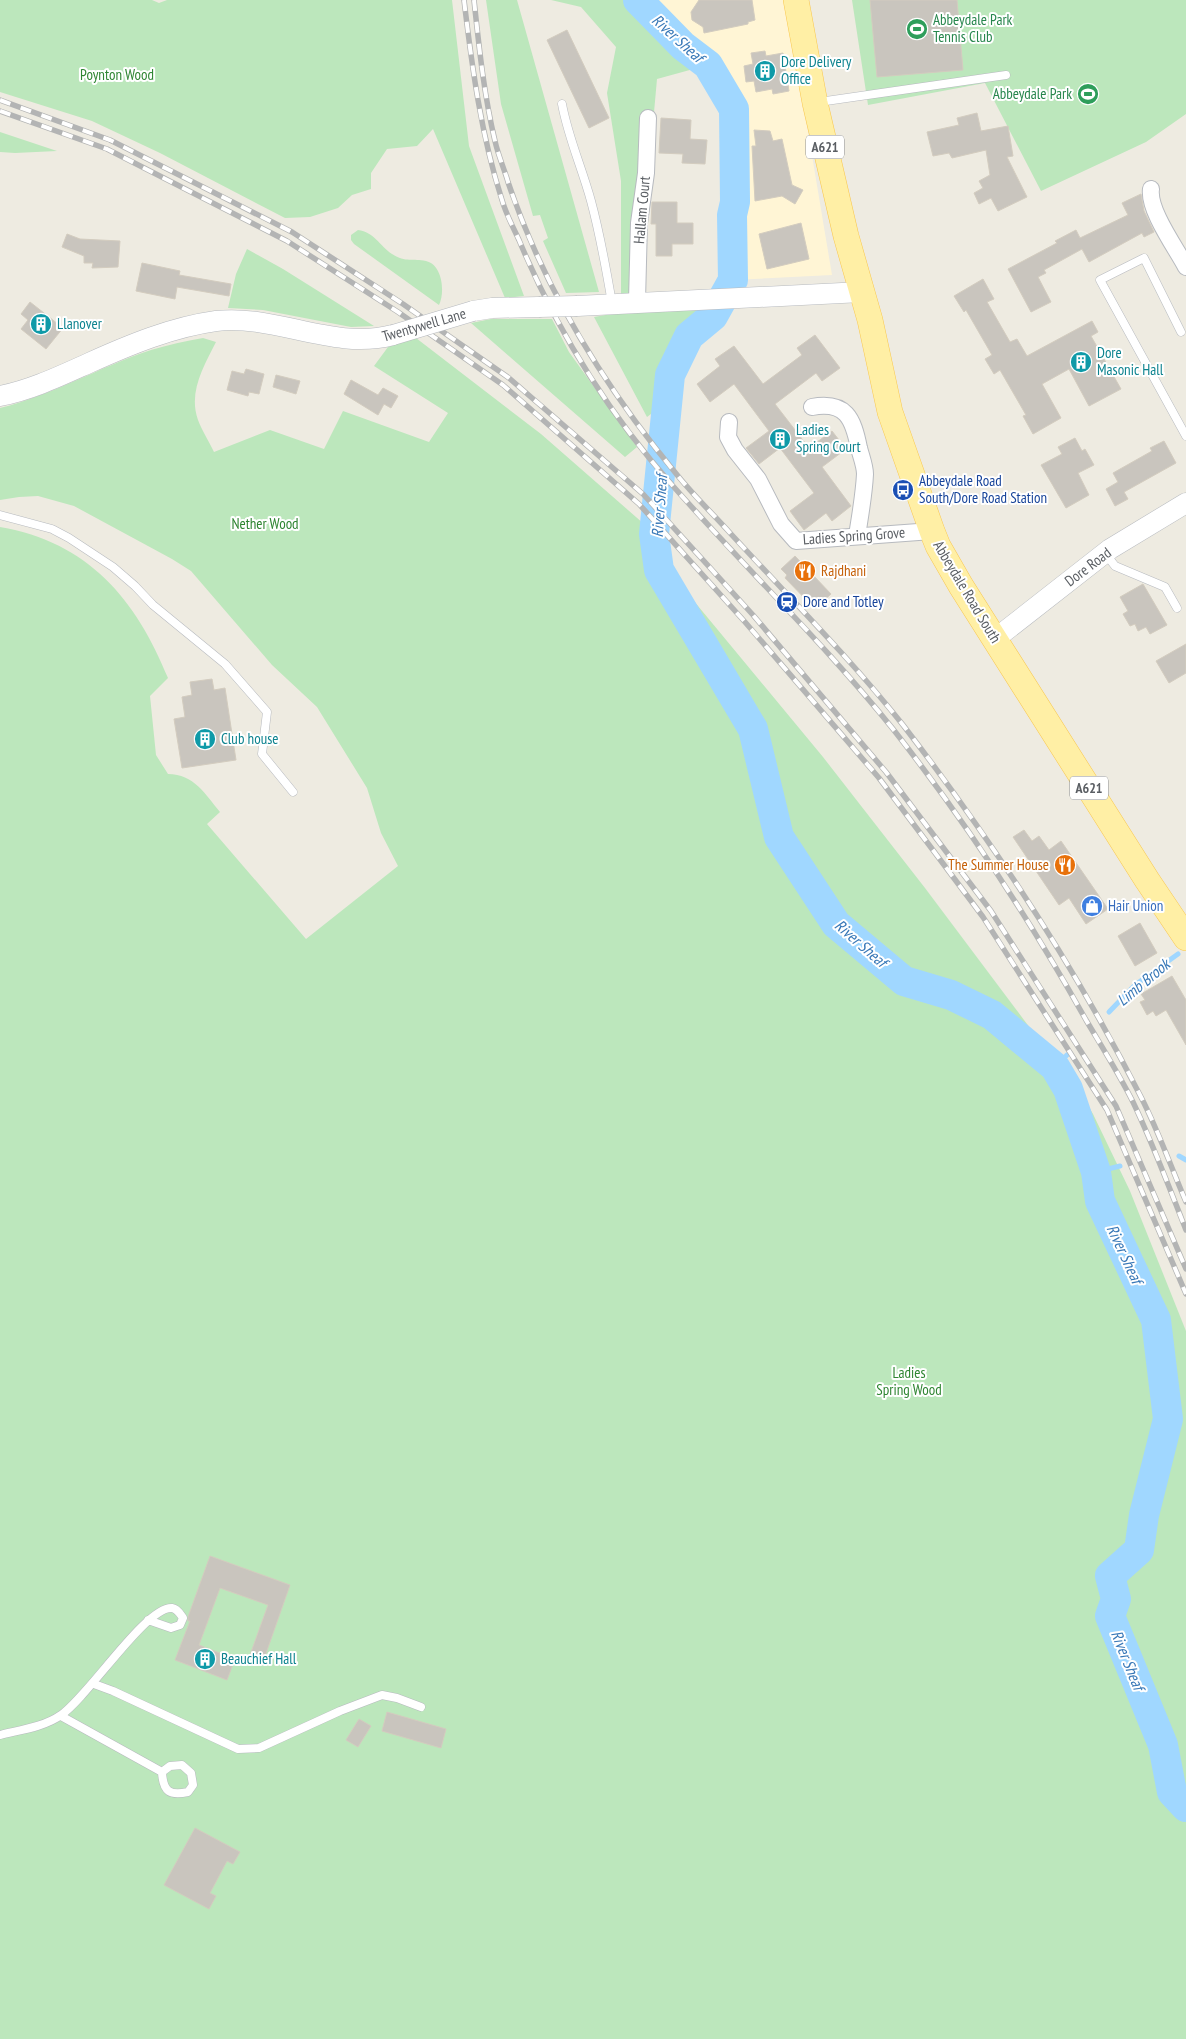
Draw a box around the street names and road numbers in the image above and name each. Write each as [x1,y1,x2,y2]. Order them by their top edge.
road number: A621 [806,136,844,158]
street label: Hallam Court [629,175,654,245]
street label: Twentywell Lane [380,303,468,346]
street label: Ladies Spring Grove [802,522,906,549]
street label: Abbeydale Road South [929,537,1005,646]
street label: Dore Road [1061,543,1115,590]
road number: A621 [1070,776,1108,800]

